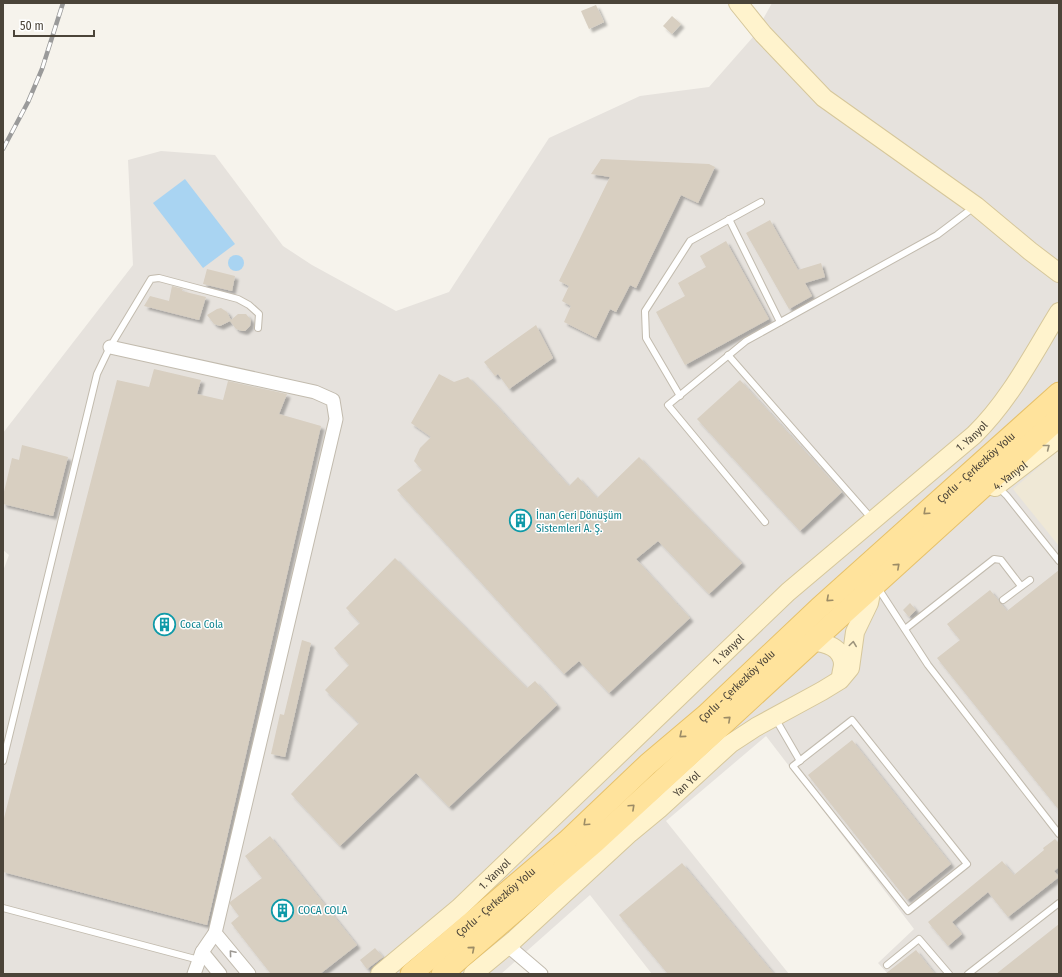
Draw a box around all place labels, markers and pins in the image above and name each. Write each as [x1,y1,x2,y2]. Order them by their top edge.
building icon: İnan Geri Dönüşüm Sistemleri A. Ş. [508,508,534,534]
place label: İnan Geri Dönüşüm Sistemleri A. Ş. [536,508,622,535]
building icon: Coca Cola [152,611,178,637]
place label: Coca Cola [180,618,223,631]
building icon: COCA COLA [269,897,295,923]
place label: COCA COLA [298,904,347,917]

